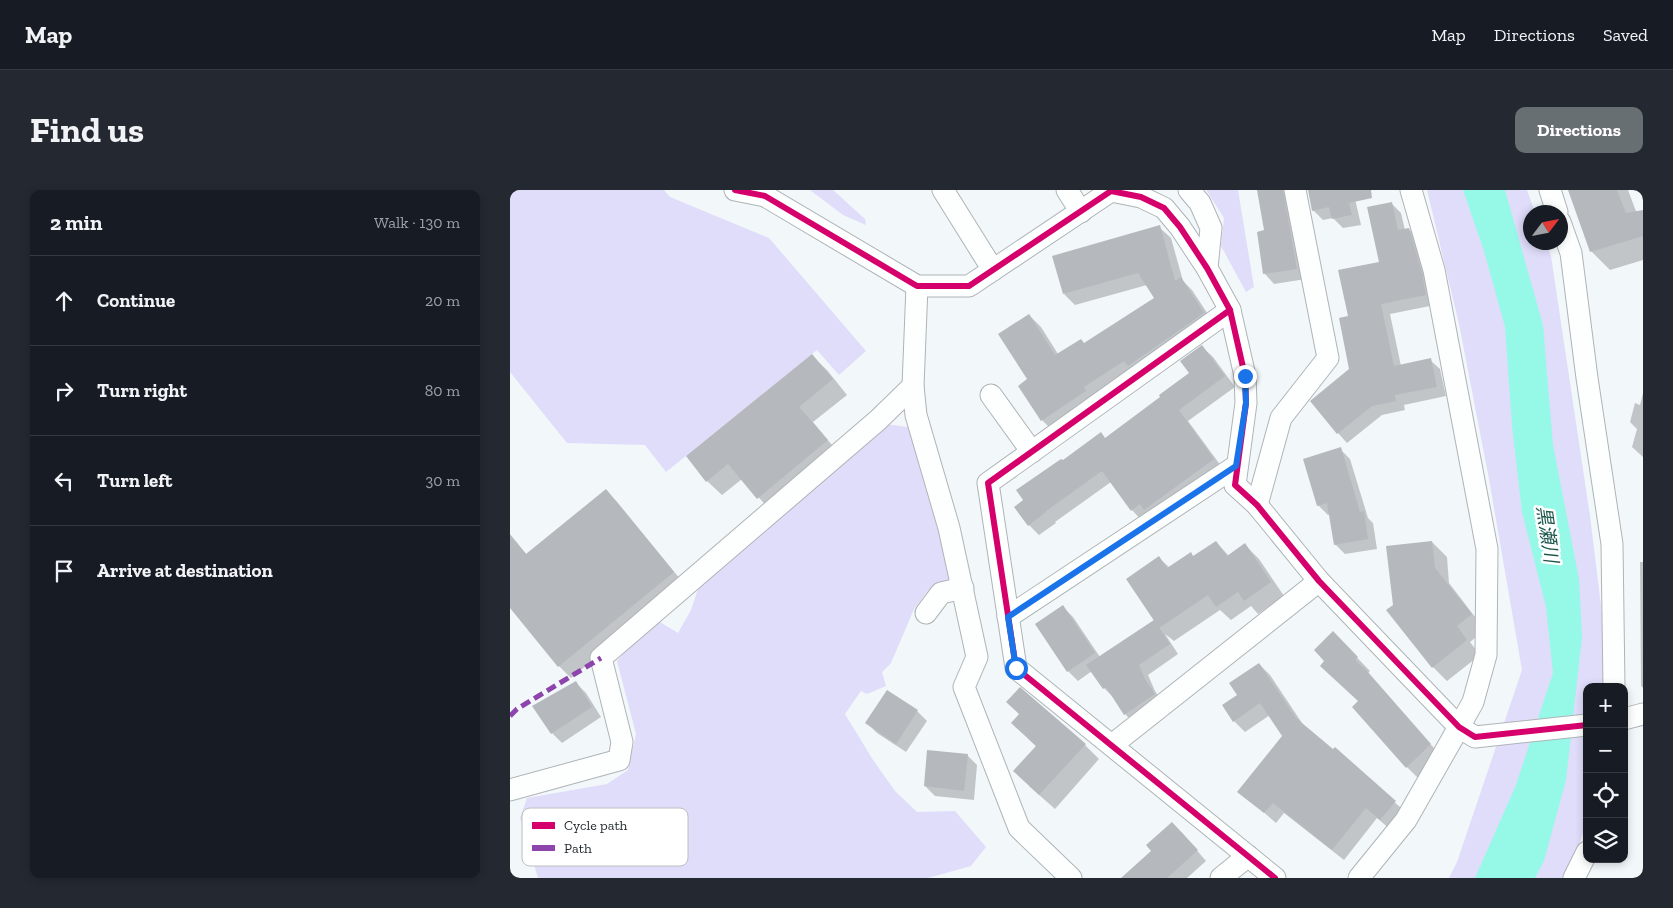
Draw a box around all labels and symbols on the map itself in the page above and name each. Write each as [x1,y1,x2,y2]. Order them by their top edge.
north arrow [1523,205,1568,250]
route end [1234,365,1257,388]
water label: 黒瀬川 [1532,504,1563,566]
route start [1005,657,1028,680]
legend [522,808,688,866]
text: Cycle path [564,817,628,834]
text: Path [564,840,592,857]

